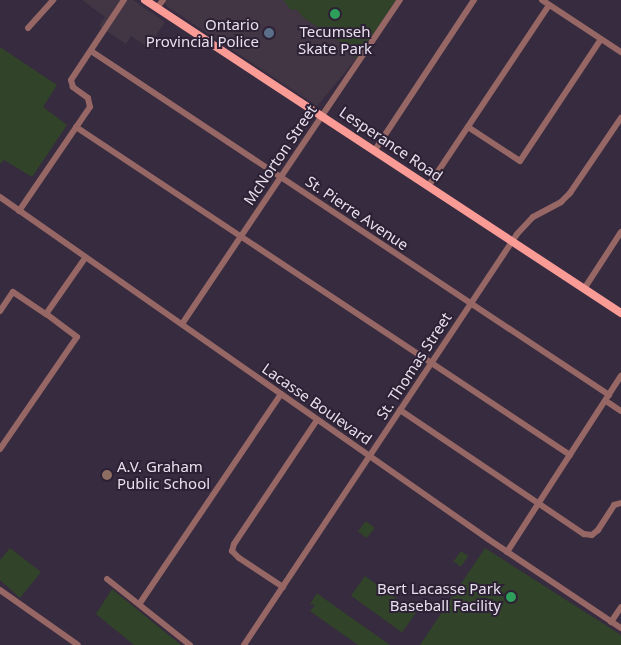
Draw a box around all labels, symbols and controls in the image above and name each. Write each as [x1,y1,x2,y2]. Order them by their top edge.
marker: Tecumseh Skate Park [329,8,341,20]
place label: Ontario Provincial Police [146,15,259,50]
place label: Tecumseh Skate Park [298,22,372,57]
marker: Ontario Provincial Police [263,27,275,39]
street label: McNorton Street [240,101,320,209]
street label: Lesperance Road [336,103,446,185]
street label: St. Pierre Avenue [302,172,412,254]
street label: St. Thomas Street [373,309,455,423]
street label: Lacasse Boulevard [259,359,375,449]
place label: A.V. Graham Public School [117,457,210,492]
marker: A.V. Graham Public School [101,469,113,481]
place label: Bert Lacasse Park Baseball Facility [377,579,501,614]
marker: Bert Lacasse Park Baseball Facility [505,591,517,603]

